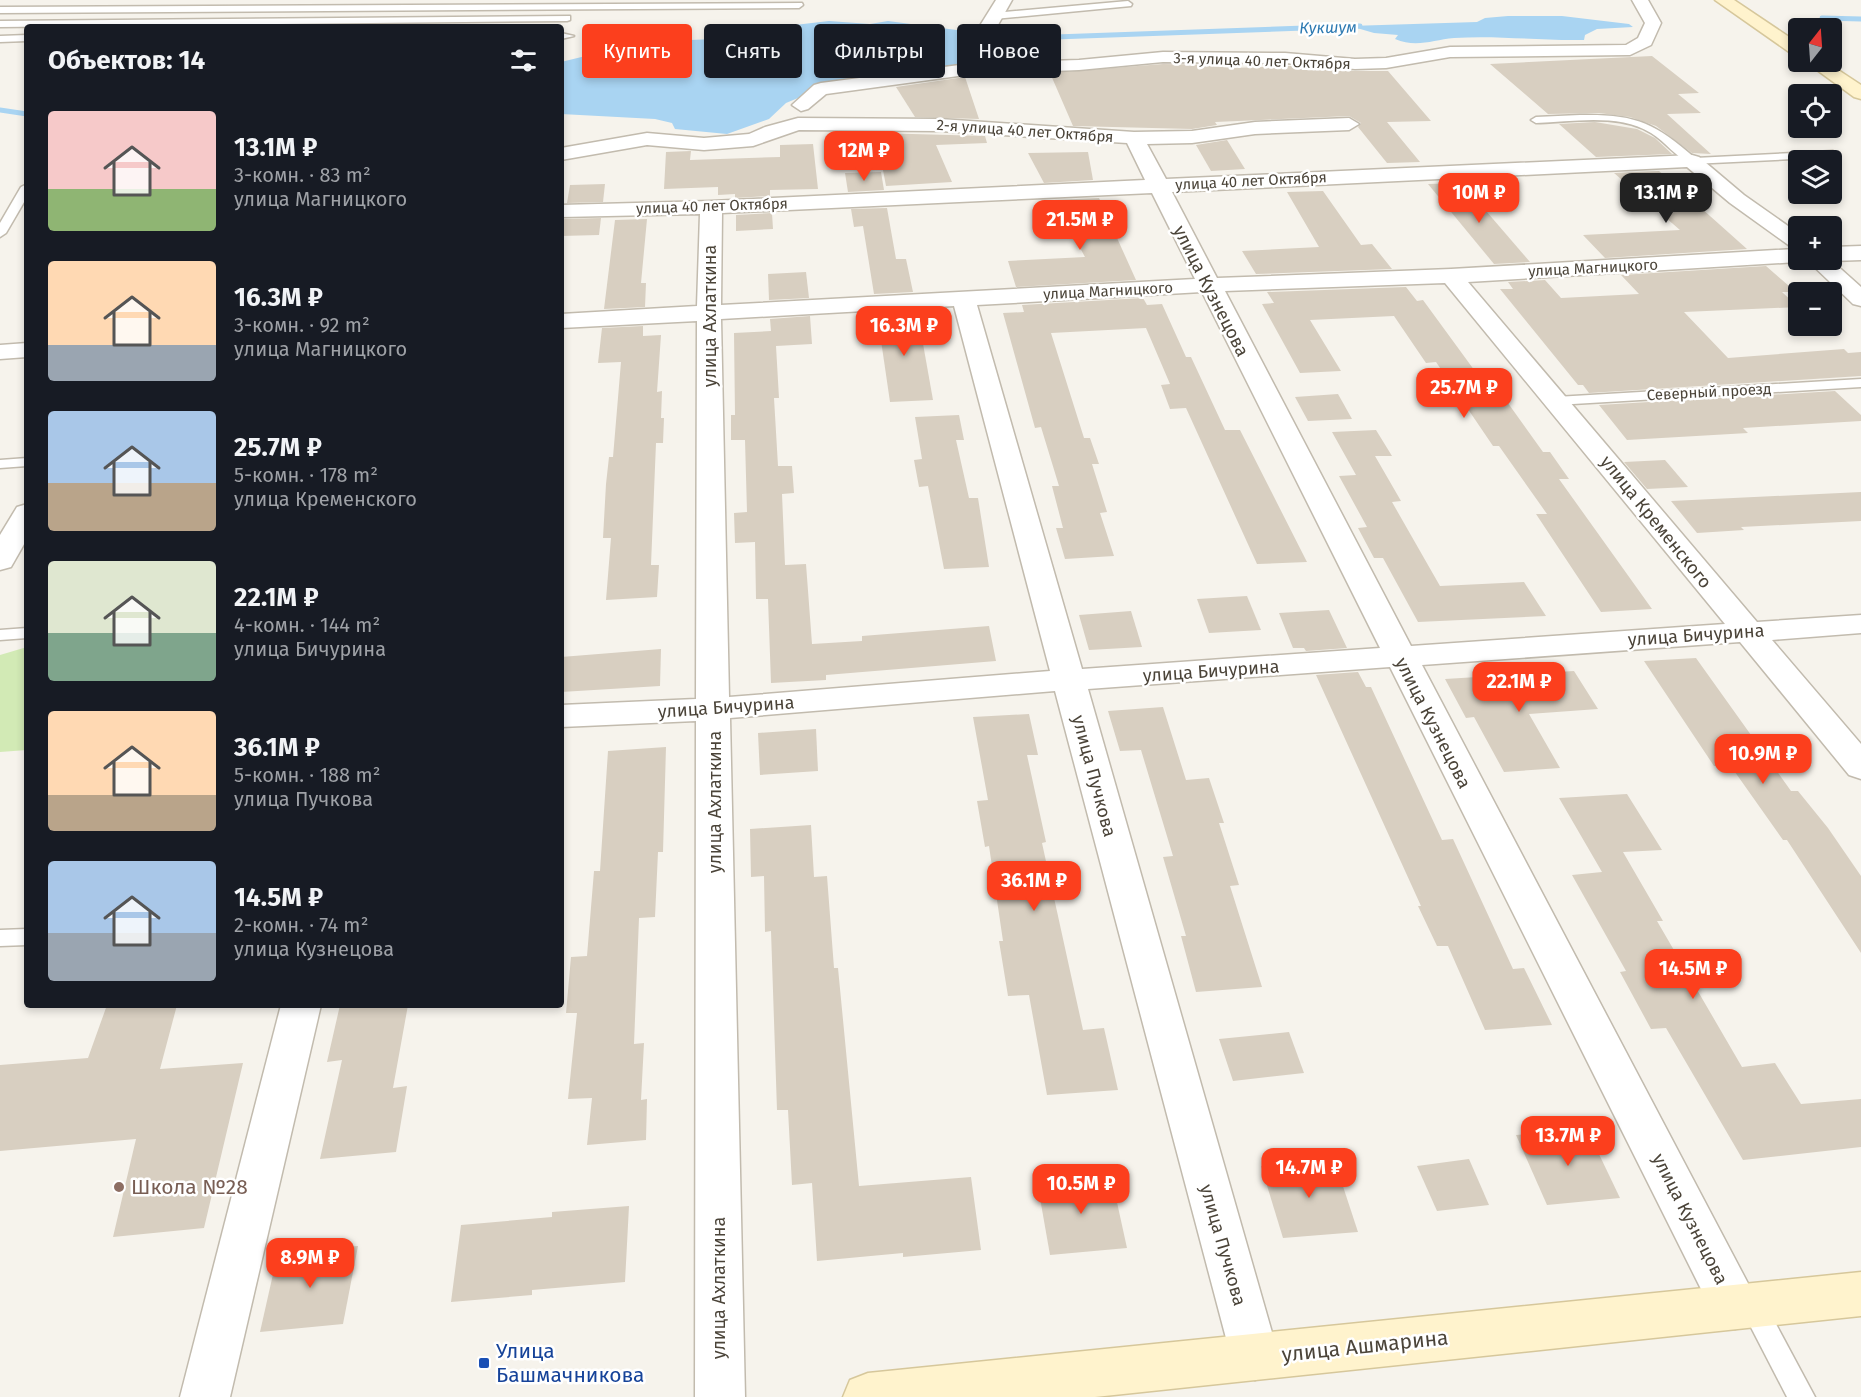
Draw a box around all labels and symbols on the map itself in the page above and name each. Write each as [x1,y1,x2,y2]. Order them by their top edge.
water label: Кукшум [1299,17,1357,38]
north arrow [1788,18,1842,72]
street label: 3-я улица 40 лет Октября [1173,49,1351,73]
street label: 2-я улица 40 лет Октября [936,116,1114,146]
pin: 12M ₽ [822,131,906,182]
street label: улица 40 лет Октября [1175,168,1327,194]
pin: 10M ₽ [1437,173,1521,224]
pin: 13.1M ₽ [1611,173,1721,224]
street label: улица 40 лет Октября [636,194,788,218]
pin: 21.5M ₽ [1025,200,1135,251]
street label: улица Кузнецова [1168,222,1254,360]
street label: улица Ахлаткина [699,245,721,387]
street label: улица Магницкого [1528,256,1658,280]
street label: улица Магницкого [1043,279,1173,303]
pin: 16.3M ₽ [849,306,959,357]
pin: 25.7M ₽ [1409,368,1519,419]
street label: Северный проезд [1646,380,1772,404]
street label: улица Кременского [1596,451,1716,593]
street label: улица Бичурина [1627,619,1765,651]
street label: улица Кузнецова [1390,654,1476,792]
street label: улица Бичурина [1142,655,1280,687]
pin: 22.1M ₽ [1464,662,1574,713]
street label: улица Бичурина [657,691,795,723]
street label: улица Пучкова [1067,713,1121,839]
street label: улица Ахлаткина [704,731,726,873]
pin: 10.9M ₽ [1708,734,1818,785]
pin: 36.1M ₽ [979,861,1089,912]
pin: 14.5M ₽ [1638,949,1748,1000]
pin: 13.7M ₽ [1513,1116,1623,1167]
pin: 14.7M ₽ [1254,1148,1364,1199]
street label: улица Кузнецова [1647,1150,1733,1288]
pin: 10.5M ₽ [1026,1164,1136,1215]
place label: Школа №28 [131,1174,248,1200]
marker: Школа №28 [112,1180,126,1194]
street label: улица Пучкова [1195,1182,1251,1308]
street label: улица Ахлаткина [708,1217,730,1359]
pin: 8.9M ₽ [261,1238,359,1289]
street label: улица Ашмарина [1280,1324,1450,1368]
place label: Улица Башмачникова [496,1338,645,1388]
marker: Улица Башмачникова [477,1356,491,1370]

